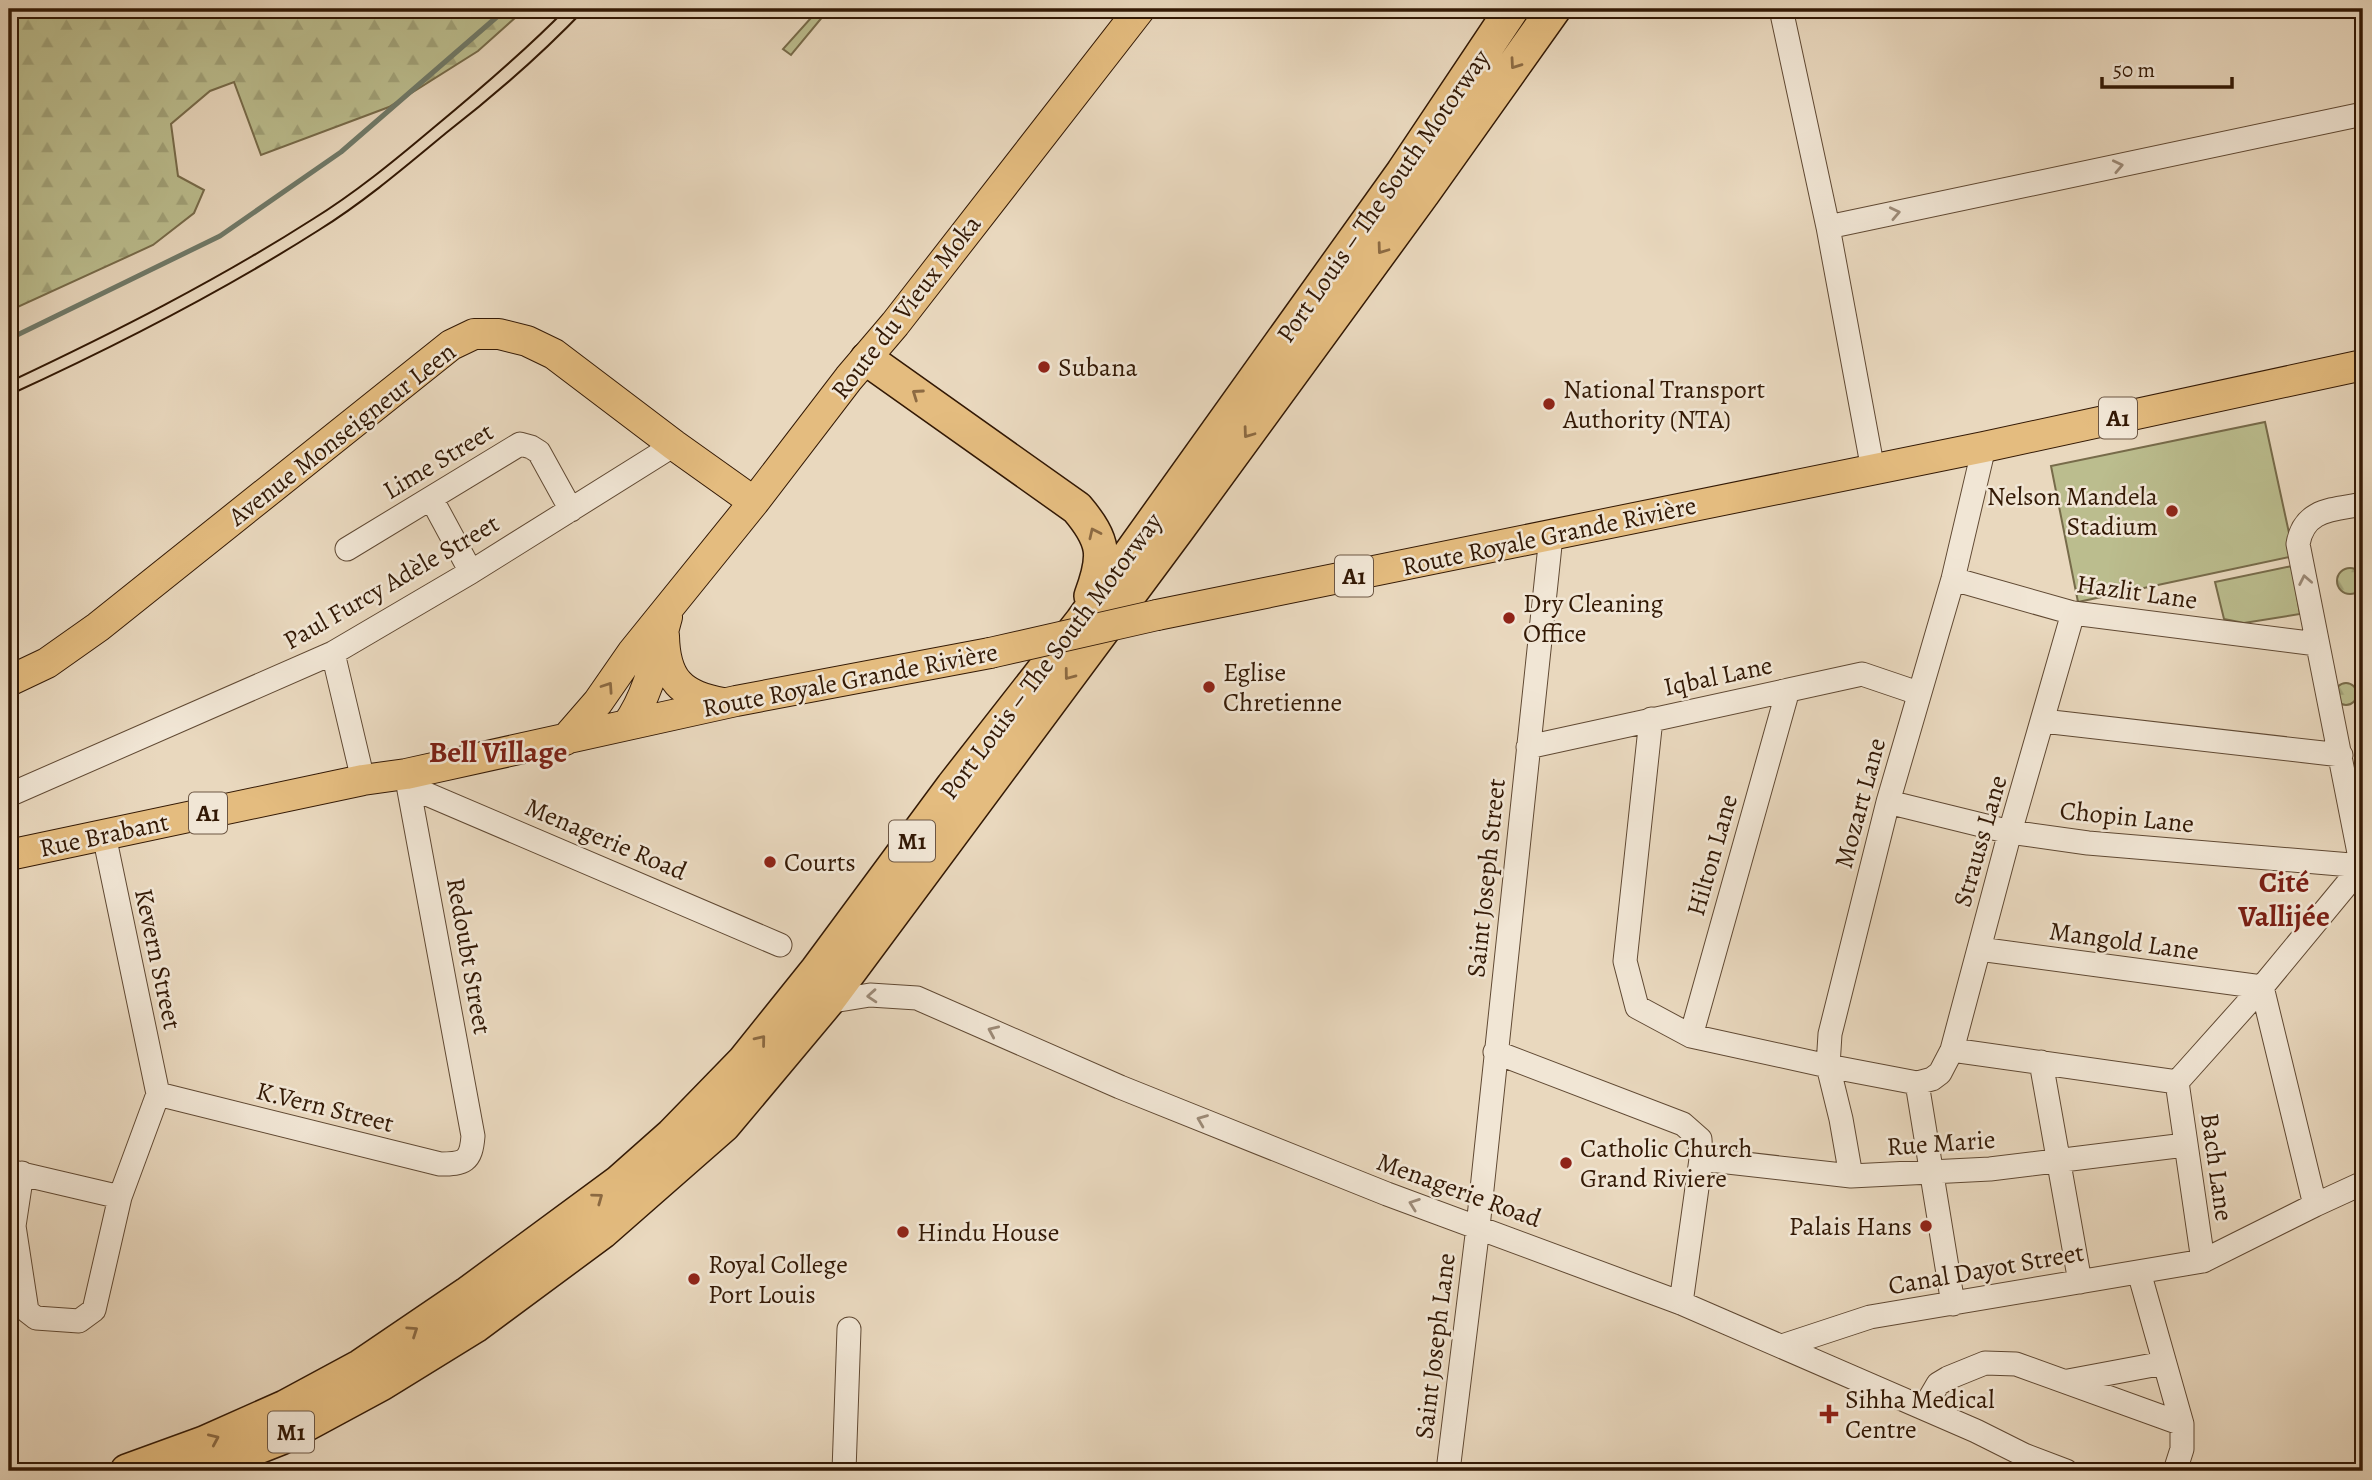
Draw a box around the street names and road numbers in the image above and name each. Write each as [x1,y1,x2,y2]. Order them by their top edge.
street label: Port Louis – The South Motorway [1268,42,1498,350]
street label: Route du Vieux Moka [823,208,989,406]
street label: Avenue Monseigneur Leen [220,334,463,534]
road number: A1 [2099,398,2137,438]
street label: Lime Street [376,414,500,508]
street label: Route Royale Grande Rivière [1399,488,1699,584]
street label: Port Louis – The South Motorway [931,505,1171,807]
street label: Paul Furcy Adèle Street [277,506,506,658]
road number: A1 [1335,556,1373,596]
street label: Hazlit Lane [2074,566,2200,618]
street label: Route Royale Grande Rivière [699,634,1001,726]
street label: Iqbal Lane [1660,647,1776,705]
street label: Mozart Lane [1826,734,1894,872]
street label: Strauss Lane [1945,771,2015,911]
street label: Saint Joseph Street [1458,776,1514,979]
street label: Menagerie Road [520,789,692,889]
street label: Hilton Lane [1678,790,1746,920]
road number: A1 [189,792,227,834]
street label: Chopin Lane [2058,793,2196,841]
street label: Rue Brabant [36,804,172,866]
road number: M1 [889,820,935,862]
street label: Redoubt Street [438,875,500,1038]
street label: Kevern Street [126,885,190,1033]
street label: Mangold Lane [2047,913,2201,969]
street label: K.Vern Street [253,1073,398,1141]
street label: Bach Lane [2192,1111,2242,1223]
street label: Rue Marie [1886,1122,1996,1164]
street label: Menagerie Road [1372,1144,1546,1236]
street label: Canal Dayot Street [1885,1235,2087,1303]
street label: Saint Joseph Lane [1406,1251,1464,1441]
road number: M1 [268,1412,314,1452]

